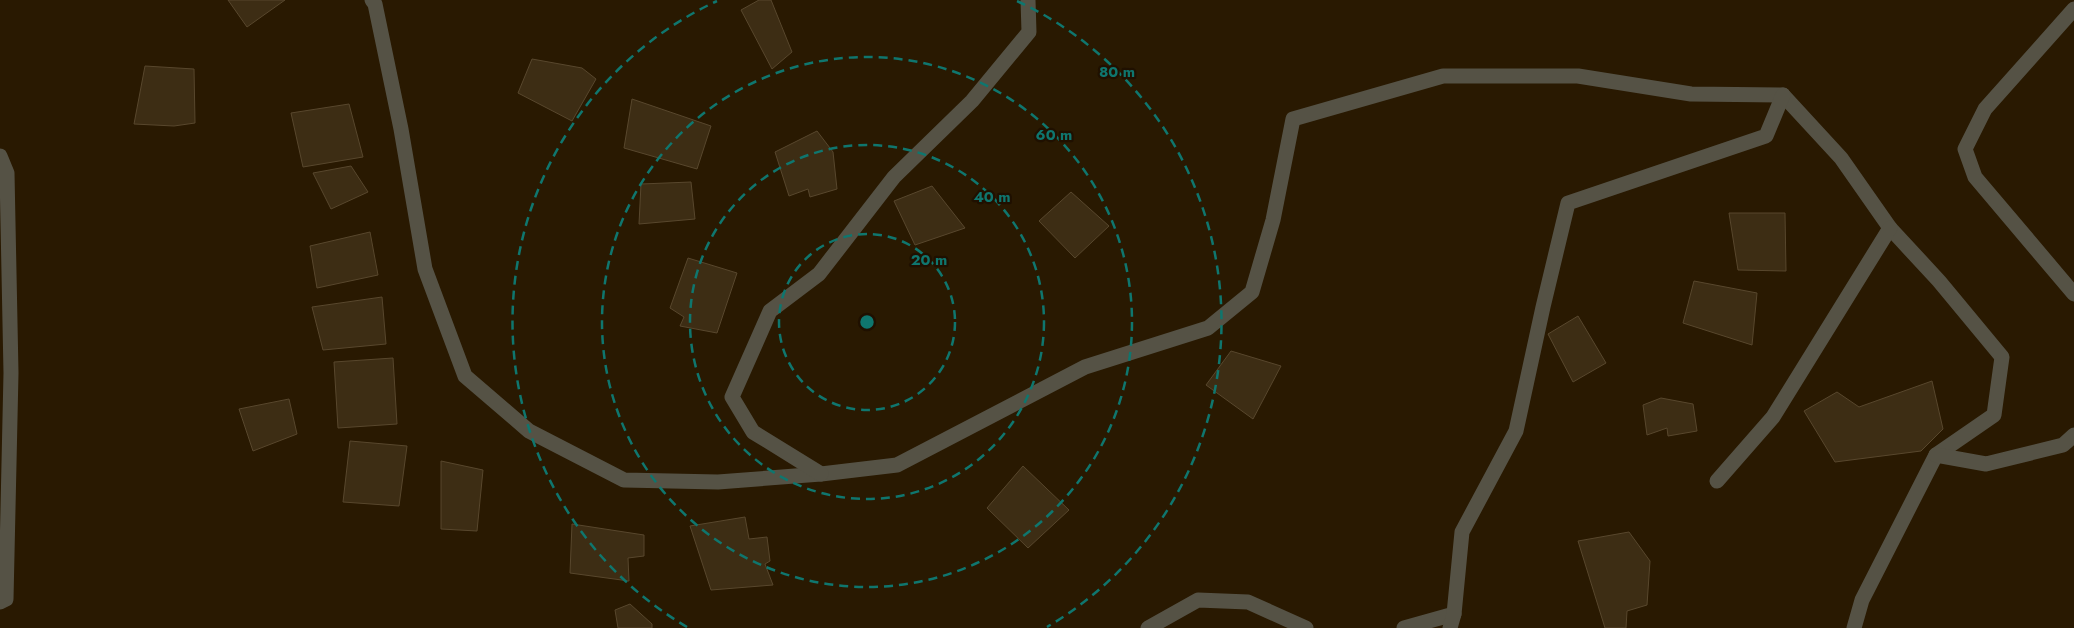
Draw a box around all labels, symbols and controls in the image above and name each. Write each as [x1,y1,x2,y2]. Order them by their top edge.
text: 80 m [1099,61,1135,83]
text: 60 m [1036,124,1072,146]
text: 40 m [973,186,1011,208]
text: 20 m [911,249,947,271]
centre of rings [858,313,876,331]

